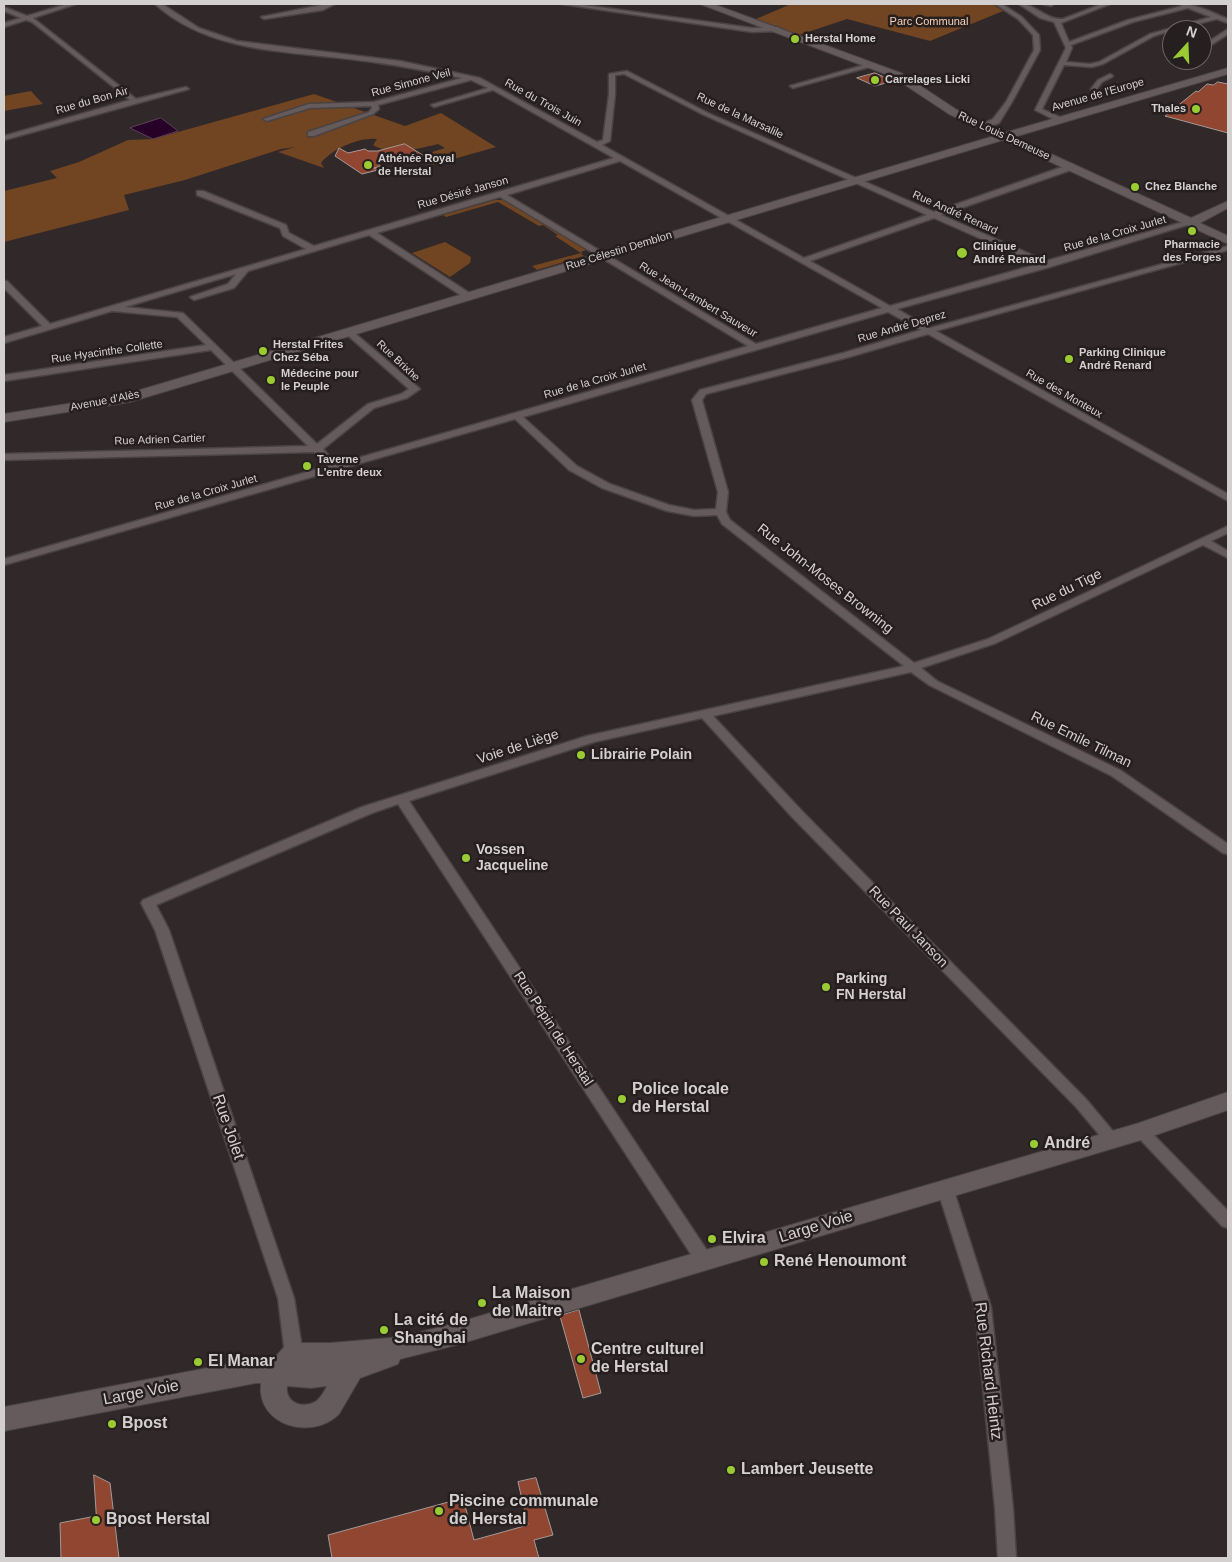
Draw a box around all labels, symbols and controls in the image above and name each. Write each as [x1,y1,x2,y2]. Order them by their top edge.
park label: Parc Communal [890,15,968,29]
north arrow [1162,20,1212,70]
text: N [1184,23,1199,41]
place label: Herstal Home [805,32,876,46]
marker: Herstal Home [789,33,801,45]
street label: Rue Simone Veil [370,66,452,100]
place label: Carrelages Licki [885,73,970,87]
marker: Carrelages Licki [869,74,881,86]
street label: Avenue de l'Europe [1050,75,1146,115]
street label: Rue du Trois Juin [502,76,584,130]
street label: Rue du Bon Air [54,84,130,118]
street label: Rue de la Marsalile [695,90,785,142]
place label: Thales [1151,102,1186,116]
marker: Thales [1190,103,1202,115]
street label: Rue Louis Demeuse [956,109,1052,163]
place label: Athénée Royal de Herstal [378,152,454,178]
marker: Athénée Royal de Herstal [362,159,374,171]
street label: Rue Désiré Janson [416,174,510,212]
place label: Chez Blanche [1145,180,1217,194]
marker: Chez Blanche [1129,181,1141,193]
street label: Rue André Renard [910,188,1000,238]
street label: Rue de la Croix Jurlet [1062,213,1168,255]
marker: Pharmacie des Forges [1186,225,1198,237]
street label: Rue Célestin Demblon [564,229,674,273]
place label: Pharmacie des Forges [1163,238,1221,264]
place label: Clinique André Renard [973,240,1046,266]
marker: Clinique André Renard [955,246,969,260]
street label: Rue Jean-Lambert Sauveur [637,260,759,340]
street label: Rue André Deprez [856,308,948,346]
street label: Rue Hyacinthe Collette [50,338,164,366]
place label: Herstal Frites Chez Séba [273,338,343,364]
street label: Rue Brixhe [374,338,422,384]
marker: Herstal Frites Chez Séba [257,345,269,357]
place label: Parking Clinique André Renard [1079,346,1166,372]
marker: Parking Clinique André Renard [1063,353,1075,365]
street label: Rue de la Croix Jurlet [542,360,648,402]
place label: Médecine pour le Peuple [281,367,359,393]
street label: Rue des Monteux [1023,367,1105,421]
marker: Médecine pour le Peuple [265,374,277,386]
street label: Avenue d'Alès [69,388,141,414]
street label: Rue Adrien Cartier [114,432,206,448]
place label: Taverne L'entre deux [317,453,382,479]
marker: Taverne L'entre deux [301,460,313,472]
street label: Rue de la Croix Jurlet [153,472,259,514]
street label: Rue John-Moses Browning [754,521,896,637]
street label: Rue du Tige [1029,566,1105,614]
street label: Rue Emile Tilman [1028,708,1134,772]
street label: Voie de Liège [475,726,561,768]
place label: Librairie Polain [591,747,692,763]
marker: Librairie Polain [575,749,587,761]
place label: Vossen Jacqueline [476,842,548,874]
marker: Vossen Jacqueline [460,852,472,864]
street label: Rue Paul Janson [865,883,951,971]
street label: Rue Pépin de Herstal [510,969,596,1089]
place label: Parking FN Herstal [836,971,906,1004]
marker: Parking FN Herstal [820,981,832,993]
place label: Police locale de Herstal [632,1080,729,1118]
street label: Rue Jolet [208,1092,248,1162]
marker: Police locale de Herstal [616,1093,628,1105]
place label: André [1044,1134,1090,1154]
marker: André [1028,1138,1040,1150]
street label: Large Voie [777,1207,855,1247]
place label: Elvira [722,1229,766,1249]
marker: Elvira [706,1233,718,1245]
place label: René Henoumont [774,1252,906,1272]
marker: René Henoumont [758,1256,770,1268]
place label: La Maison de Maitre [492,1284,570,1322]
marker: La Maison de Maitre [476,1297,488,1309]
street label: Rue Richard Heintz [970,1301,1006,1441]
place label: La cité de Shanghai [394,1311,468,1349]
marker: La cité de Shanghai [378,1324,390,1336]
place label: Centre culturel de Herstal [591,1340,704,1378]
place label: El Manar [208,1352,275,1372]
marker: Centre culturel de Herstal [575,1353,587,1365]
marker: El Manar [192,1356,204,1368]
street label: Large Voie [102,1376,180,1410]
place label: Bpost [122,1414,167,1434]
marker: Bpost [106,1418,118,1430]
place label: Lambert Jeusette [741,1460,873,1480]
marker: Lambert Jeusette [725,1464,737,1476]
place label: Piscine communale de Herstal [449,1492,598,1530]
marker: Piscine communale de Herstal [433,1505,445,1517]
place label: Bpost Herstal [106,1510,210,1530]
marker: Bpost Herstal [90,1514,102,1526]

